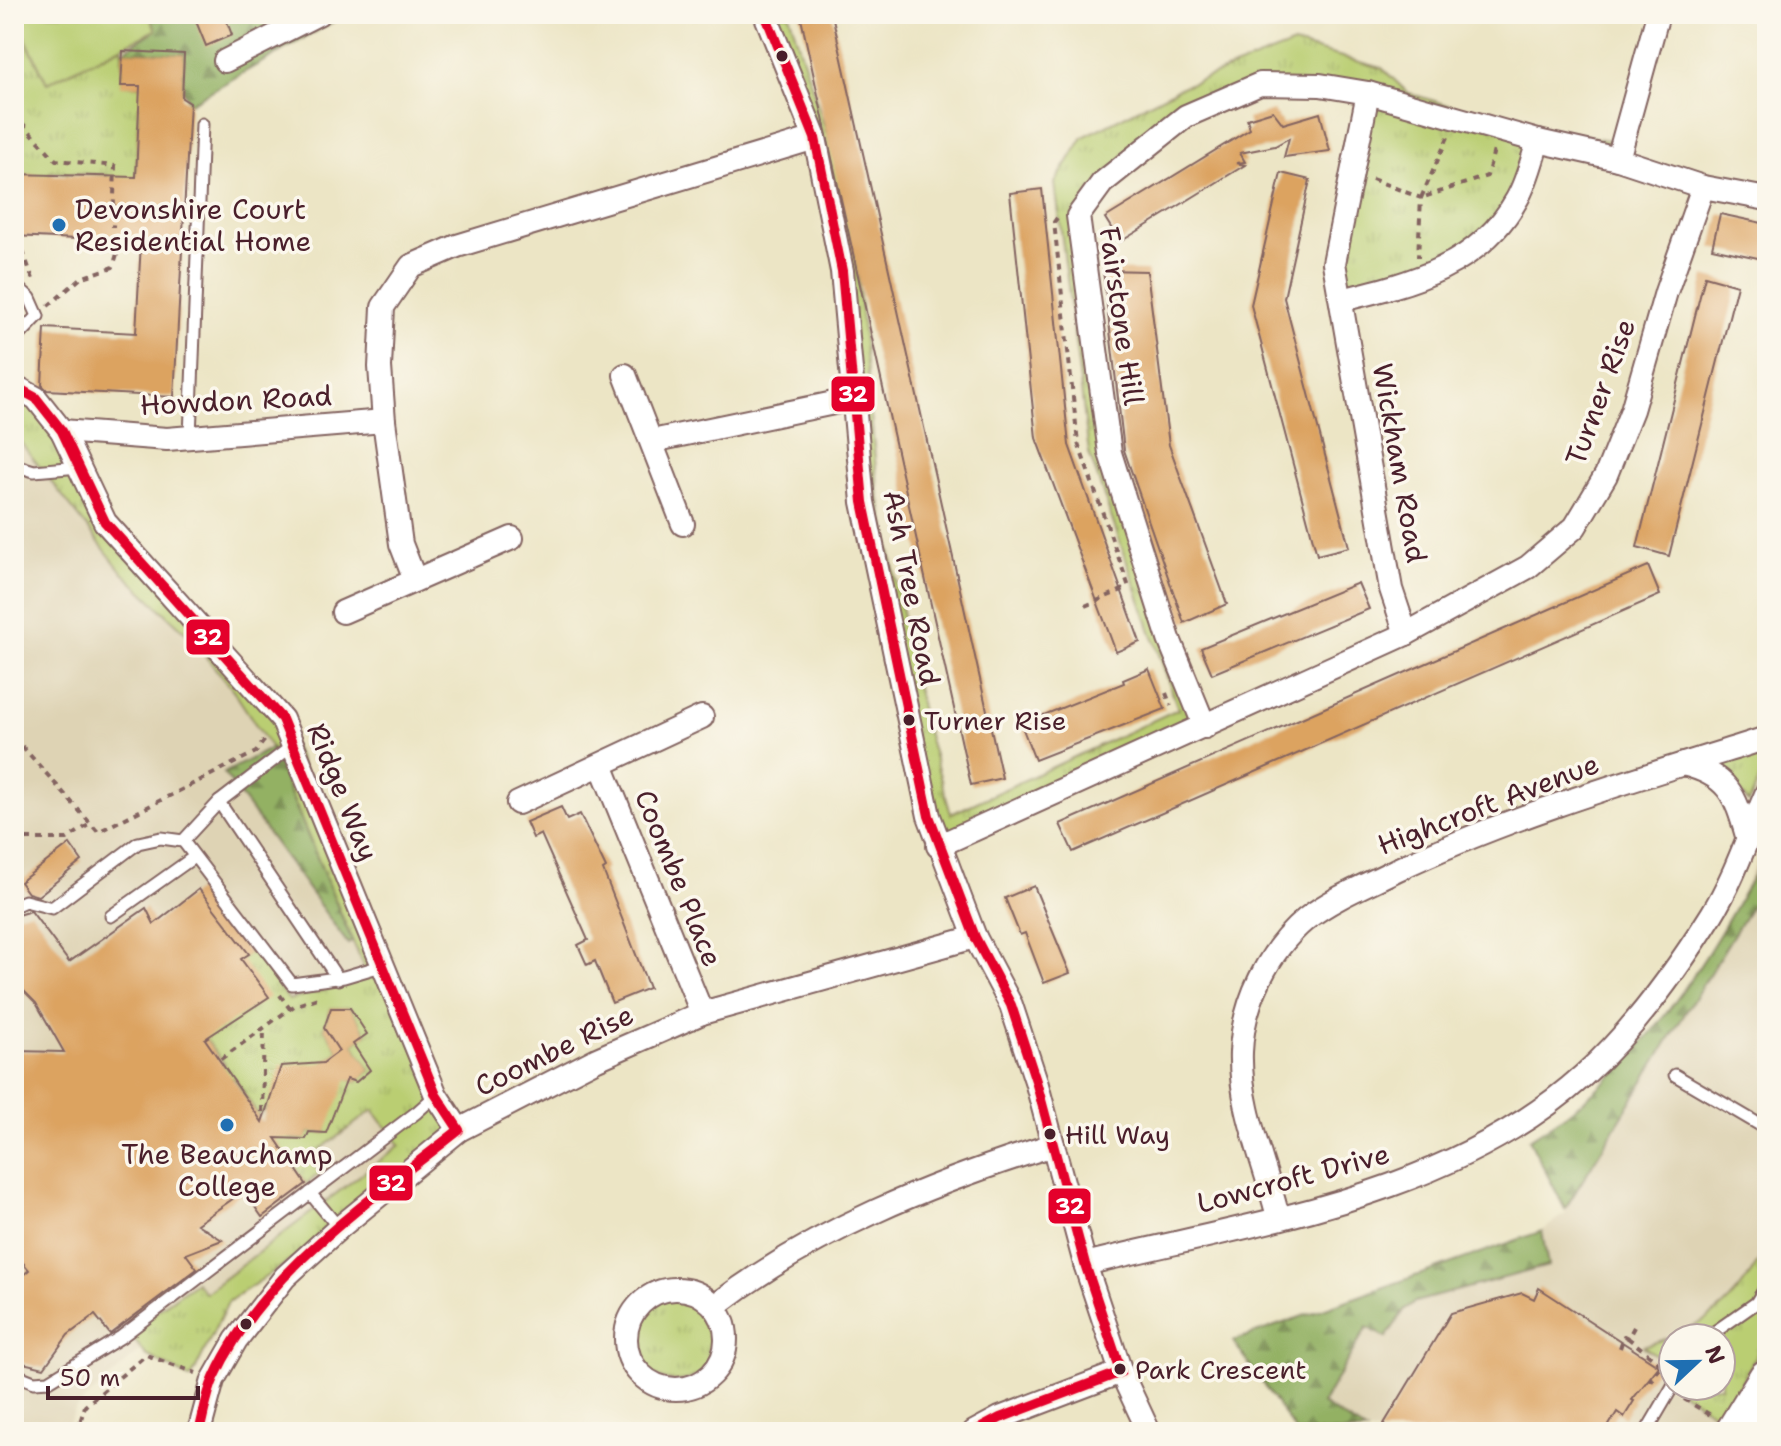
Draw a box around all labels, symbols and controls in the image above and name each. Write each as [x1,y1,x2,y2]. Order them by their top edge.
unlabelled marker [774,48,790,64]
place label: Devonshire Court Residential Home [75,190,311,260]
marker: Devonshire Court Residential Home [50,216,68,234]
street label: Fairstone Hill [1091,224,1153,408]
street label: Turner Rise [1556,313,1644,471]
street label: Wickham Road [1364,360,1436,566]
line badge: 32 [830,375,876,413]
street label: Howdon Road [139,376,333,424]
text: 32 [838,380,868,409]
street label: Ash Tree Road [874,487,950,689]
line badge: 32 [185,618,231,656]
text: 32 [193,623,223,652]
place label: Turner Rise [924,703,1066,738]
marker: Turner Rise [901,712,917,728]
street label: Ridge Way [298,717,388,867]
street label: Highcroft Avenue [1372,744,1604,864]
street label: Coombe Place [626,784,732,972]
street label: Coombe Rise [468,995,640,1105]
marker: The Beauchamp College [218,1116,236,1134]
place label: Hill Way [1065,1117,1170,1152]
marker: Hill Way [1042,1126,1058,1142]
street label: Lowcroft Drive [1192,1134,1394,1222]
place label: The Beauchamp College [121,1135,333,1205]
line badge: 32 [368,1164,414,1202]
text: 32 [376,1169,406,1198]
line badge: 32 [1047,1187,1092,1225]
text: 32 [1055,1192,1085,1221]
unlabelled marker [238,1316,254,1332]
north arrow [1657,1322,1737,1402]
text: N [1698,1341,1732,1368]
scale bar [48,1350,198,1400]
place label: Park Crescent [1135,1352,1307,1387]
marker: Park Crescent [1112,1361,1128,1377]
text: 50 m [60,1362,120,1394]

